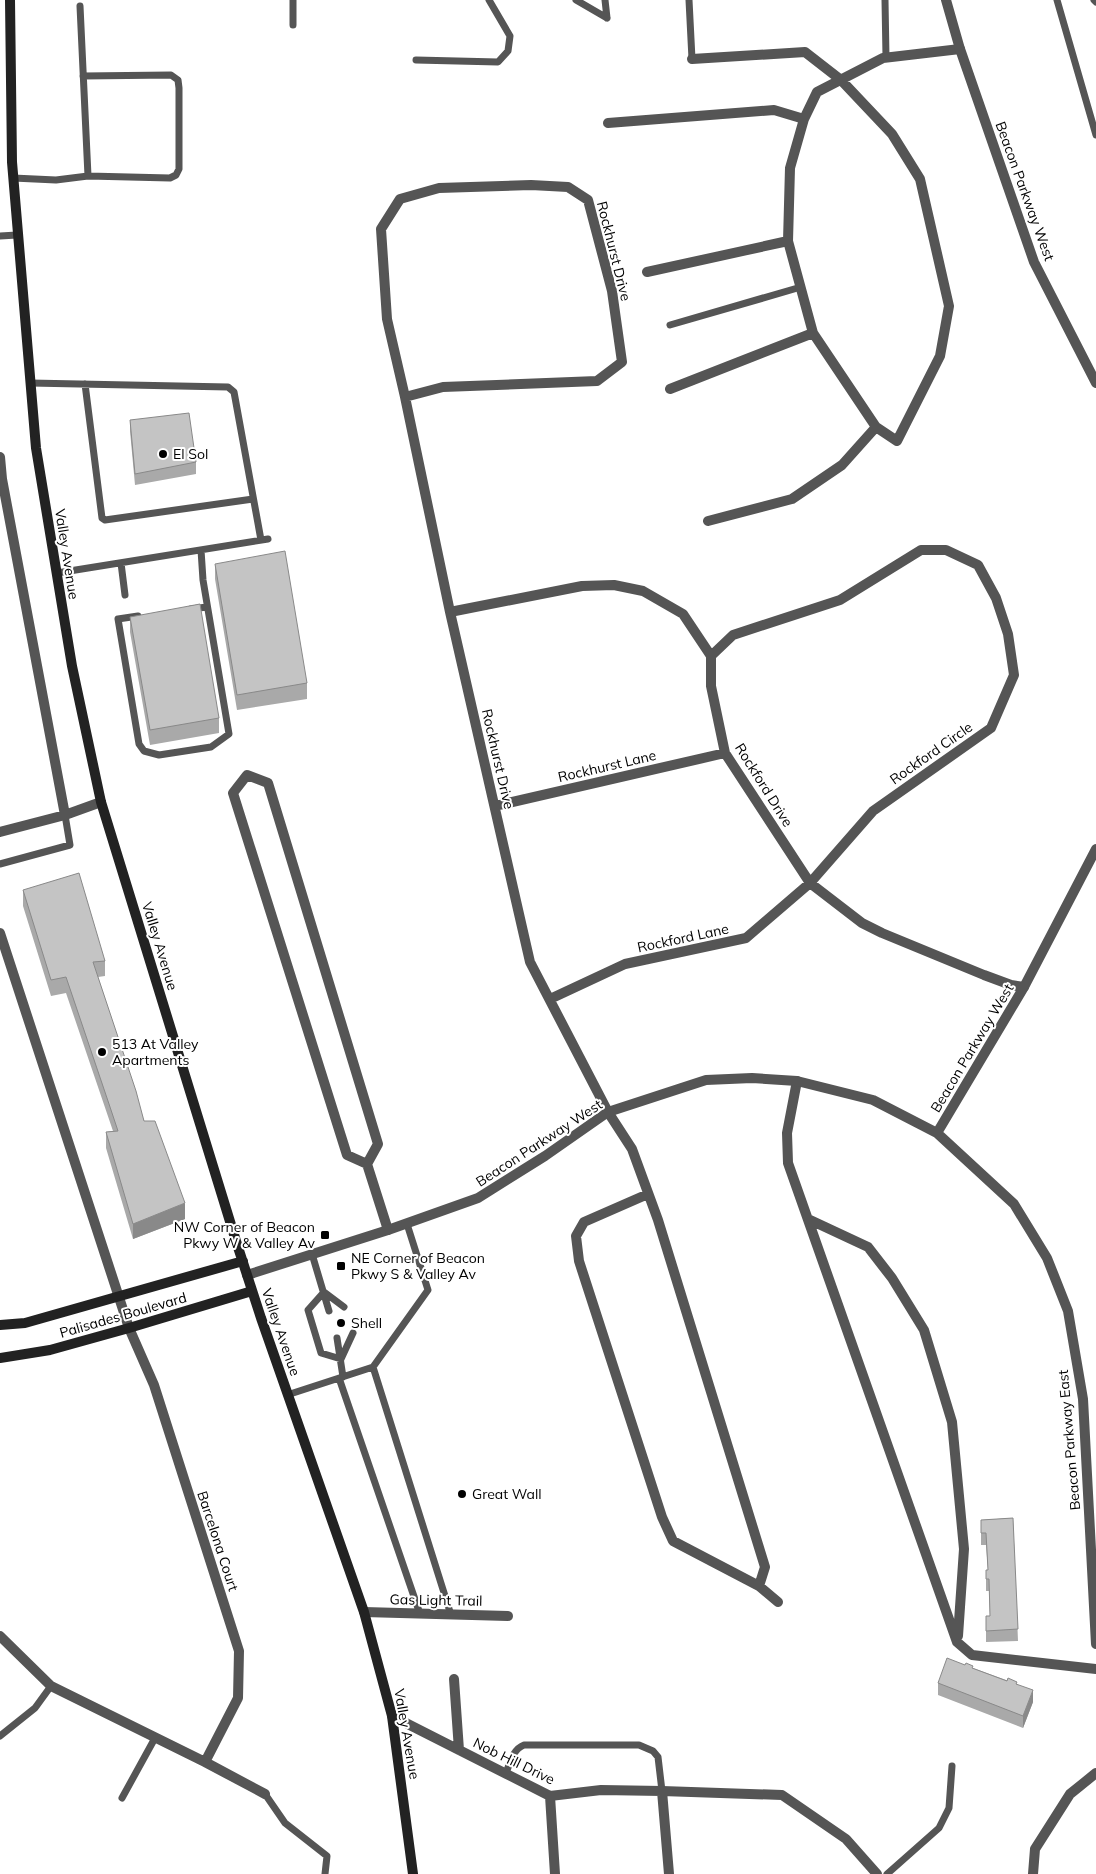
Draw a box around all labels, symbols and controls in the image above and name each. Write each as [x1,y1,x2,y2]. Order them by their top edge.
street label: Beacon Parkway West [991,119,1059,263]
street label: Rockhurst Drive [593,199,635,303]
place label: El Sol [173,445,208,463]
marker: El Sol [157,448,169,460]
street label: Valley Avenue [51,507,83,601]
street label: Rockhurst Drive [478,707,518,811]
street label: Rockford Circle [886,718,976,788]
street label: Rockford Drive [731,740,797,830]
street label: Rockhurst Lane [556,746,658,786]
street label: Valley Avenue [138,900,182,992]
street label: Rockford Lane [636,920,730,956]
street label: Beacon Parkway West [926,980,1018,1116]
place label: 513 At Valley Apartments [112,1035,199,1069]
marker: 513 At Valley Apartments [96,1046,108,1058]
street label: Beacon Parkway West [472,1095,606,1191]
place label: NW Corner of Beacon Pkwy W & Valley Av [174,1218,316,1252]
marker: NW Corner of Beacon Pkwy W & Valley Av [319,1229,331,1241]
place label: NE Corner of Beacon Pkwy S & Valley Av [351,1249,485,1283]
marker: NE Corner of Beacon Pkwy S & Valley Av [335,1260,347,1272]
street label: Valley Avenue [258,1286,304,1378]
street label: Palisades Boulevard [57,1288,189,1342]
place label: Shell [351,1314,382,1332]
marker: Shell [335,1317,347,1329]
street label: Beacon Parkway East [1054,1369,1084,1511]
place label: Great Wall [472,1485,542,1503]
marker: Great Wall [456,1488,468,1500]
street label: Barcelona Court [193,1489,243,1594]
street label: Gas Light Trail [389,1590,483,1610]
street label: Valley Avenue [390,1687,424,1781]
street label: Nob Hill Drive [470,1733,558,1789]

